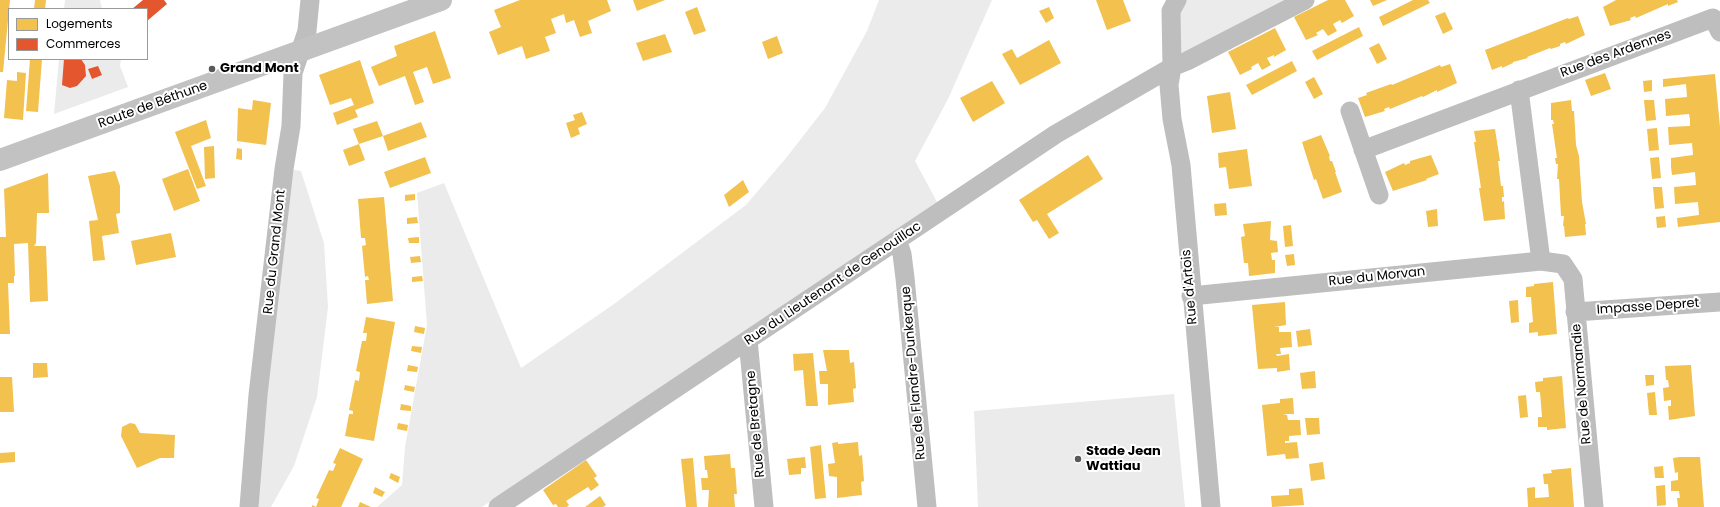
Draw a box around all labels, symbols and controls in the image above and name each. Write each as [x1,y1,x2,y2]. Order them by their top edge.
legend [8,8,148,60]
text: Logements [46,15,113,32]
street label: Rue des Ardennes [1558,27,1674,81]
text: Commerces [46,35,121,52]
place label: Grand Mont [220,61,299,77]
marker: Grand Mont [207,64,217,74]
street label: Route de Béthune [96,78,210,132]
street label: Rue du Grand Mont [261,189,289,315]
street label: Rue du Lieutenant de Genouillac [742,219,924,349]
street label: Rue d'Artois [1179,249,1201,325]
street label: Rue du Morvan [1328,264,1426,290]
street label: Rue de Flandre-Dunkerque [899,285,929,461]
street label: Impasse Depret [1596,296,1700,318]
street label: Rue de Normandie [1569,323,1595,445]
street label: Rue de Bretagne [744,370,768,478]
place label: Stade Jean Wattiau [1086,444,1161,475]
marker: Stade Jean Wattiau [1073,454,1083,464]

